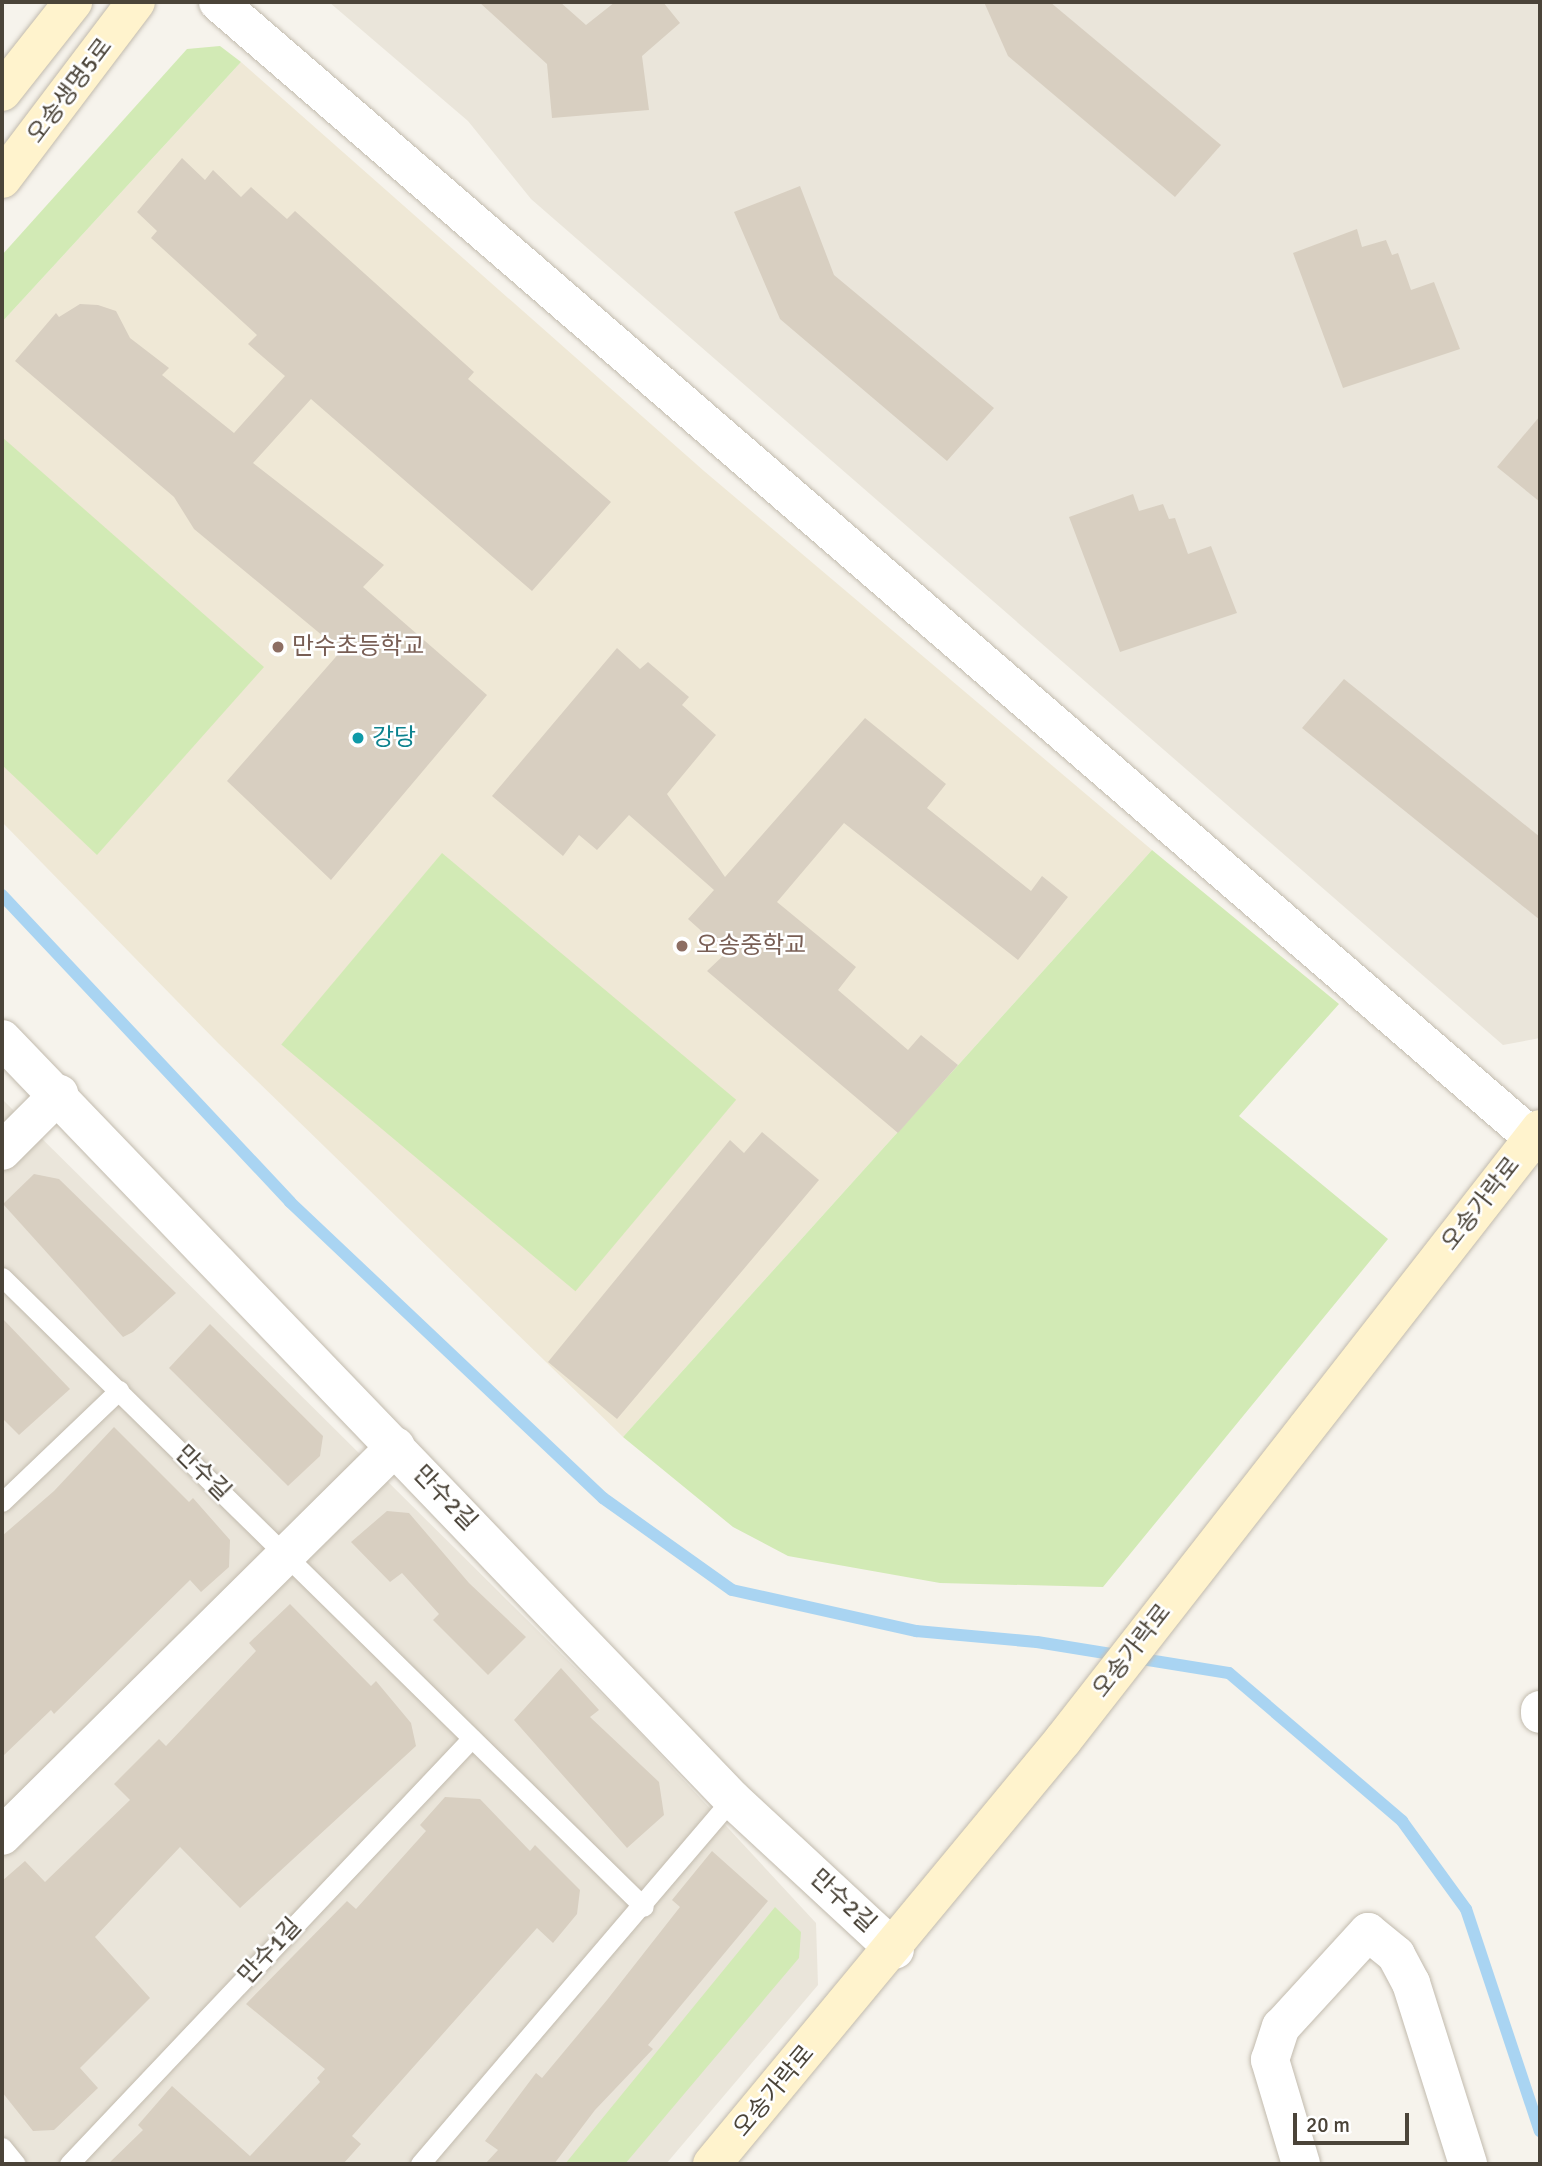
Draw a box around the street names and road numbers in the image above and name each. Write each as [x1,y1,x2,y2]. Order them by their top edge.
street label: 오송생명5로 [21,33,119,149]
street label: 오송가락로 [1436,1152,1526,1256]
street label: 만수길 [169,1439,237,1507]
street label: 만수2길 [407,1460,483,1536]
street label: 오송가락로 [1087,1599,1177,1703]
street label: 만수2길 [804,1863,882,1939]
street label: 만수1길 [232,1912,308,1990]
street label: 오송가락로 [727,2039,821,2143]

